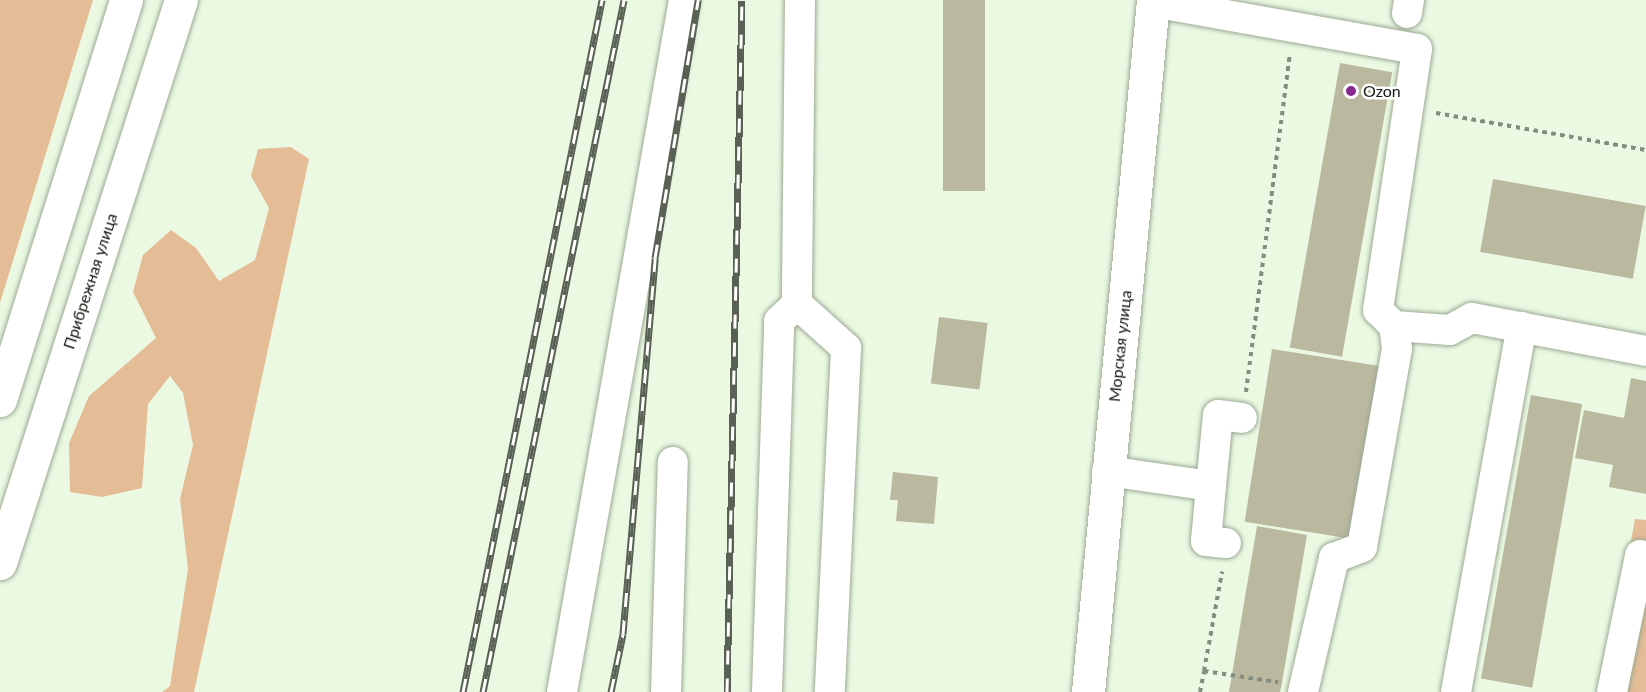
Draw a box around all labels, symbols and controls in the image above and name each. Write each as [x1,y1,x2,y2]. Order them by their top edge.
place label: Ozon [1363,81,1401,101]
marker: Ozon [1344,84,1358,98]
street label: Прибрежная улица [59,211,121,351]
street label: Морская улица [1105,289,1135,403]

